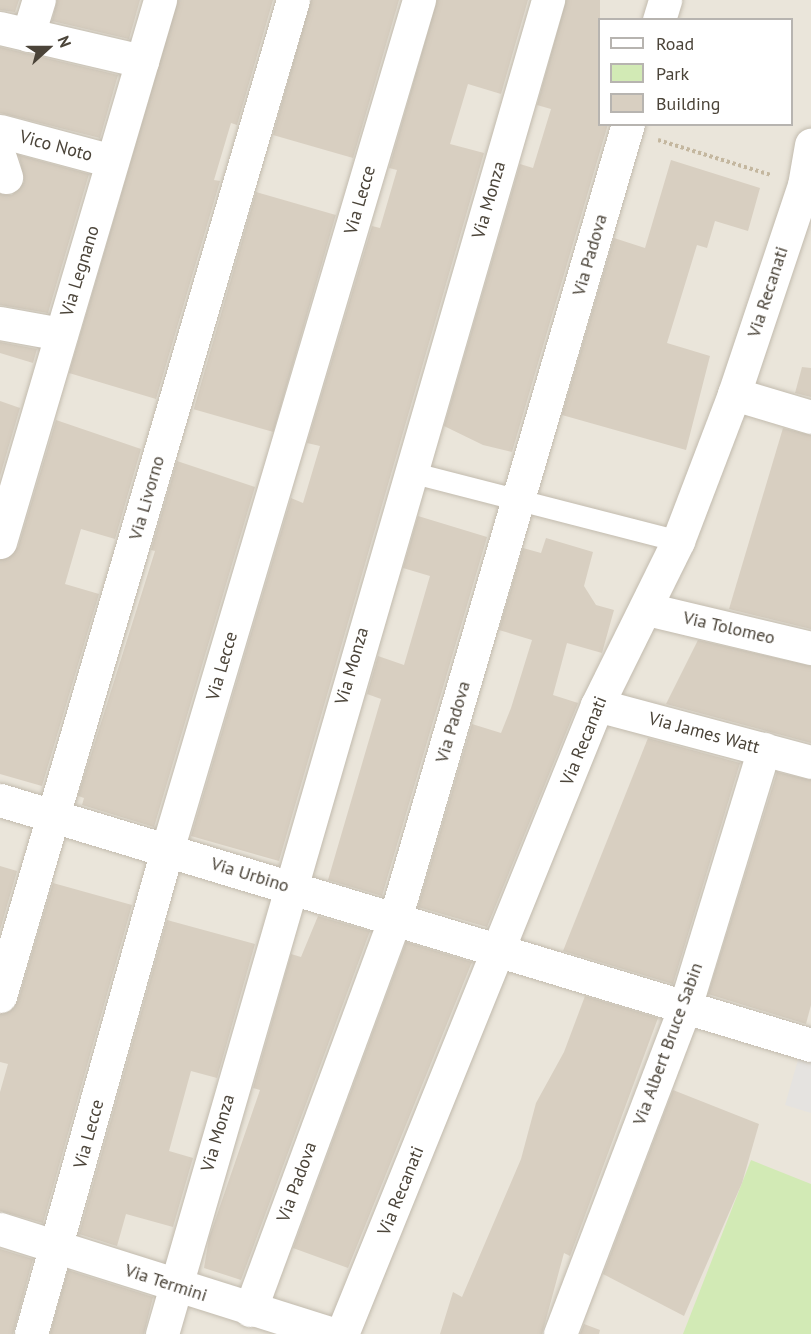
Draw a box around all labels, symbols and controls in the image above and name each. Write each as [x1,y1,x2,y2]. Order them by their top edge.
north arrow [18,18,78,78]
legend [598,18,793,126]
text: Road [656,32,694,55]
text: N [54,33,76,50]
text: Park [656,62,689,85]
text: Building [656,92,720,115]
street label: Vico Noto [17,126,95,166]
street label: Via Monza [468,159,510,241]
street label: Via Lecce [340,163,380,237]
street label: Via Padova [568,212,612,298]
street label: Via Legnano [56,223,104,319]
street label: Via Recanati [743,244,793,340]
street label: Via Livorno [125,453,169,543]
street label: Via Tolomeo [681,607,777,649]
street label: Via Monza [331,625,373,707]
street label: Via Lecce [202,629,242,703]
street label: Via Padova [431,679,475,765]
street label: Via Recanati [556,693,612,789]
street label: Via James Watt [646,708,762,758]
street label: Via Urbino [208,853,292,897]
street label: Via Albert Bruce Sabin [628,960,708,1128]
street label: Via Monza [197,1092,239,1174]
street label: Via Lecce [69,1097,109,1171]
street label: Via Padova [273,1139,321,1225]
street label: Via Recanati [373,1143,429,1239]
street label: Via Termini [122,1259,210,1307]

